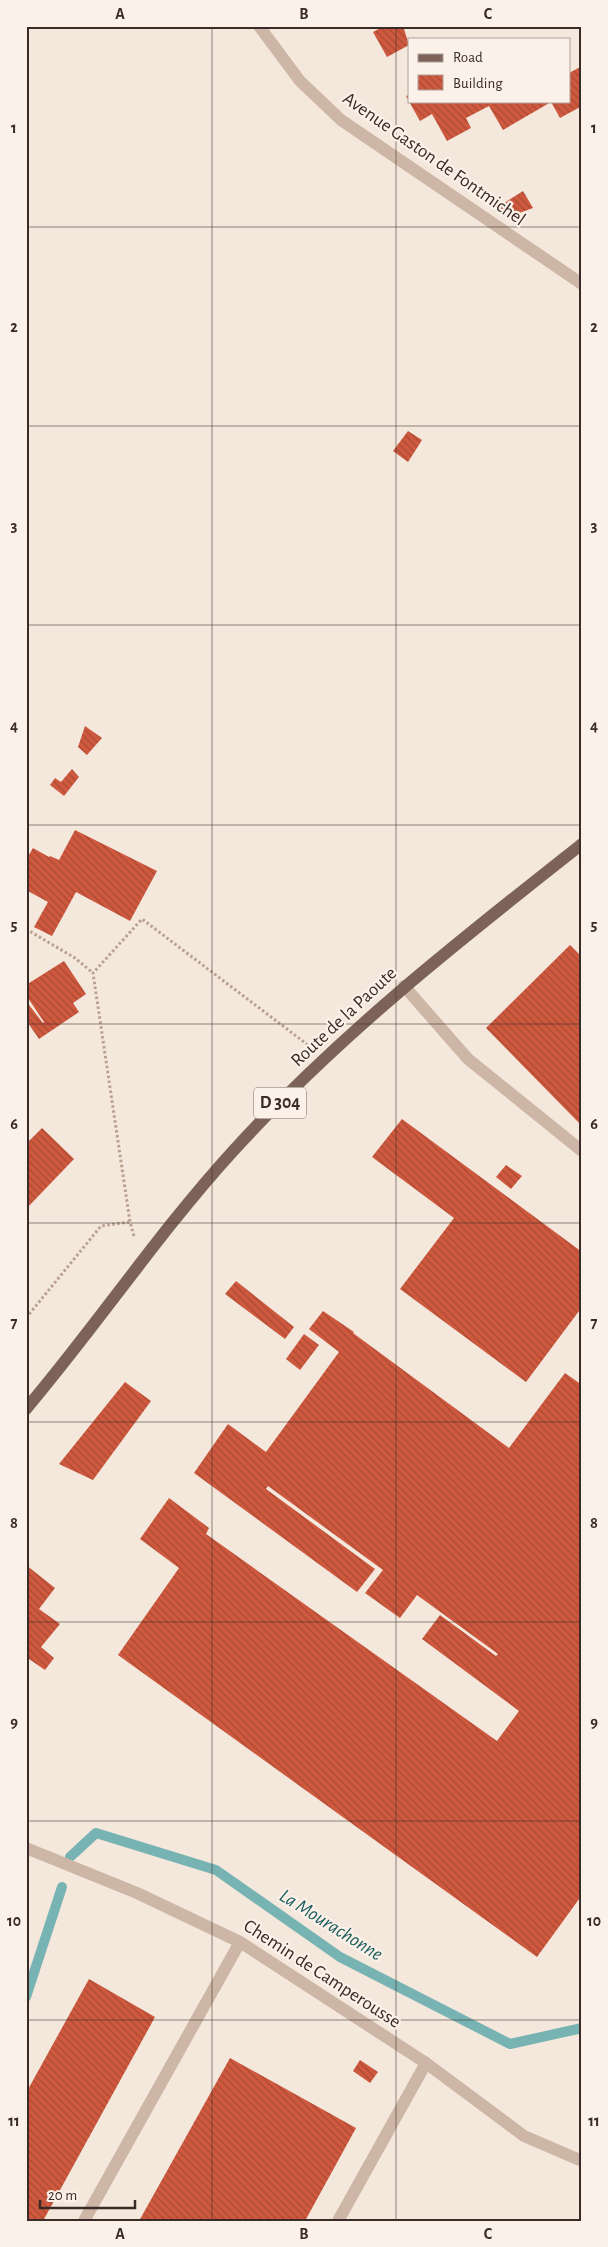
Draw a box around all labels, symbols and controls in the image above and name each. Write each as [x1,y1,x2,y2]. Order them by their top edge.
text: A [115,6,125,22]
text: B [299,6,309,22]
text: C [484,6,493,22]
legend [408,38,570,102]
text: Road [453,50,483,65]
text: Building [453,76,503,91]
street label: Avenue Gaston de Fontmichel [339,89,529,229]
text: 1 [11,120,17,136]
text: 1 [591,120,597,136]
text: 2 [10,319,18,335]
text: 2 [590,319,598,335]
text: 3 [11,518,18,534]
text: 3 [591,518,598,534]
text: 4 [10,718,18,734]
text: 4 [590,718,598,734]
text: 5 [11,917,18,933]
text: 5 [591,917,598,933]
street label: Route de la Paoute [288,963,400,1071]
road number: D 304 [254,1088,306,1118]
text: 6 [10,1116,18,1132]
text: 6 [590,1116,598,1132]
text: 7 [11,1315,18,1331]
text: 7 [591,1315,598,1331]
text: 8 [10,1515,18,1531]
text: 8 [590,1515,598,1531]
text: 9 [10,1714,18,1730]
text: 9 [590,1714,598,1730]
water label: La Mourachonne [276,1885,387,1965]
text: 10 [7,1913,21,1929]
text: 10 [587,1913,601,1929]
street label: Chemin de Camperousse [240,1916,404,2032]
text: 11 [8,2113,20,2129]
text: 11 [588,2113,600,2129]
scale bar [40,2177,135,2209]
text: 20 m [48,2188,77,2203]
text: A [115,2226,125,2242]
text: B [299,2226,309,2242]
text: C [484,2226,493,2242]

